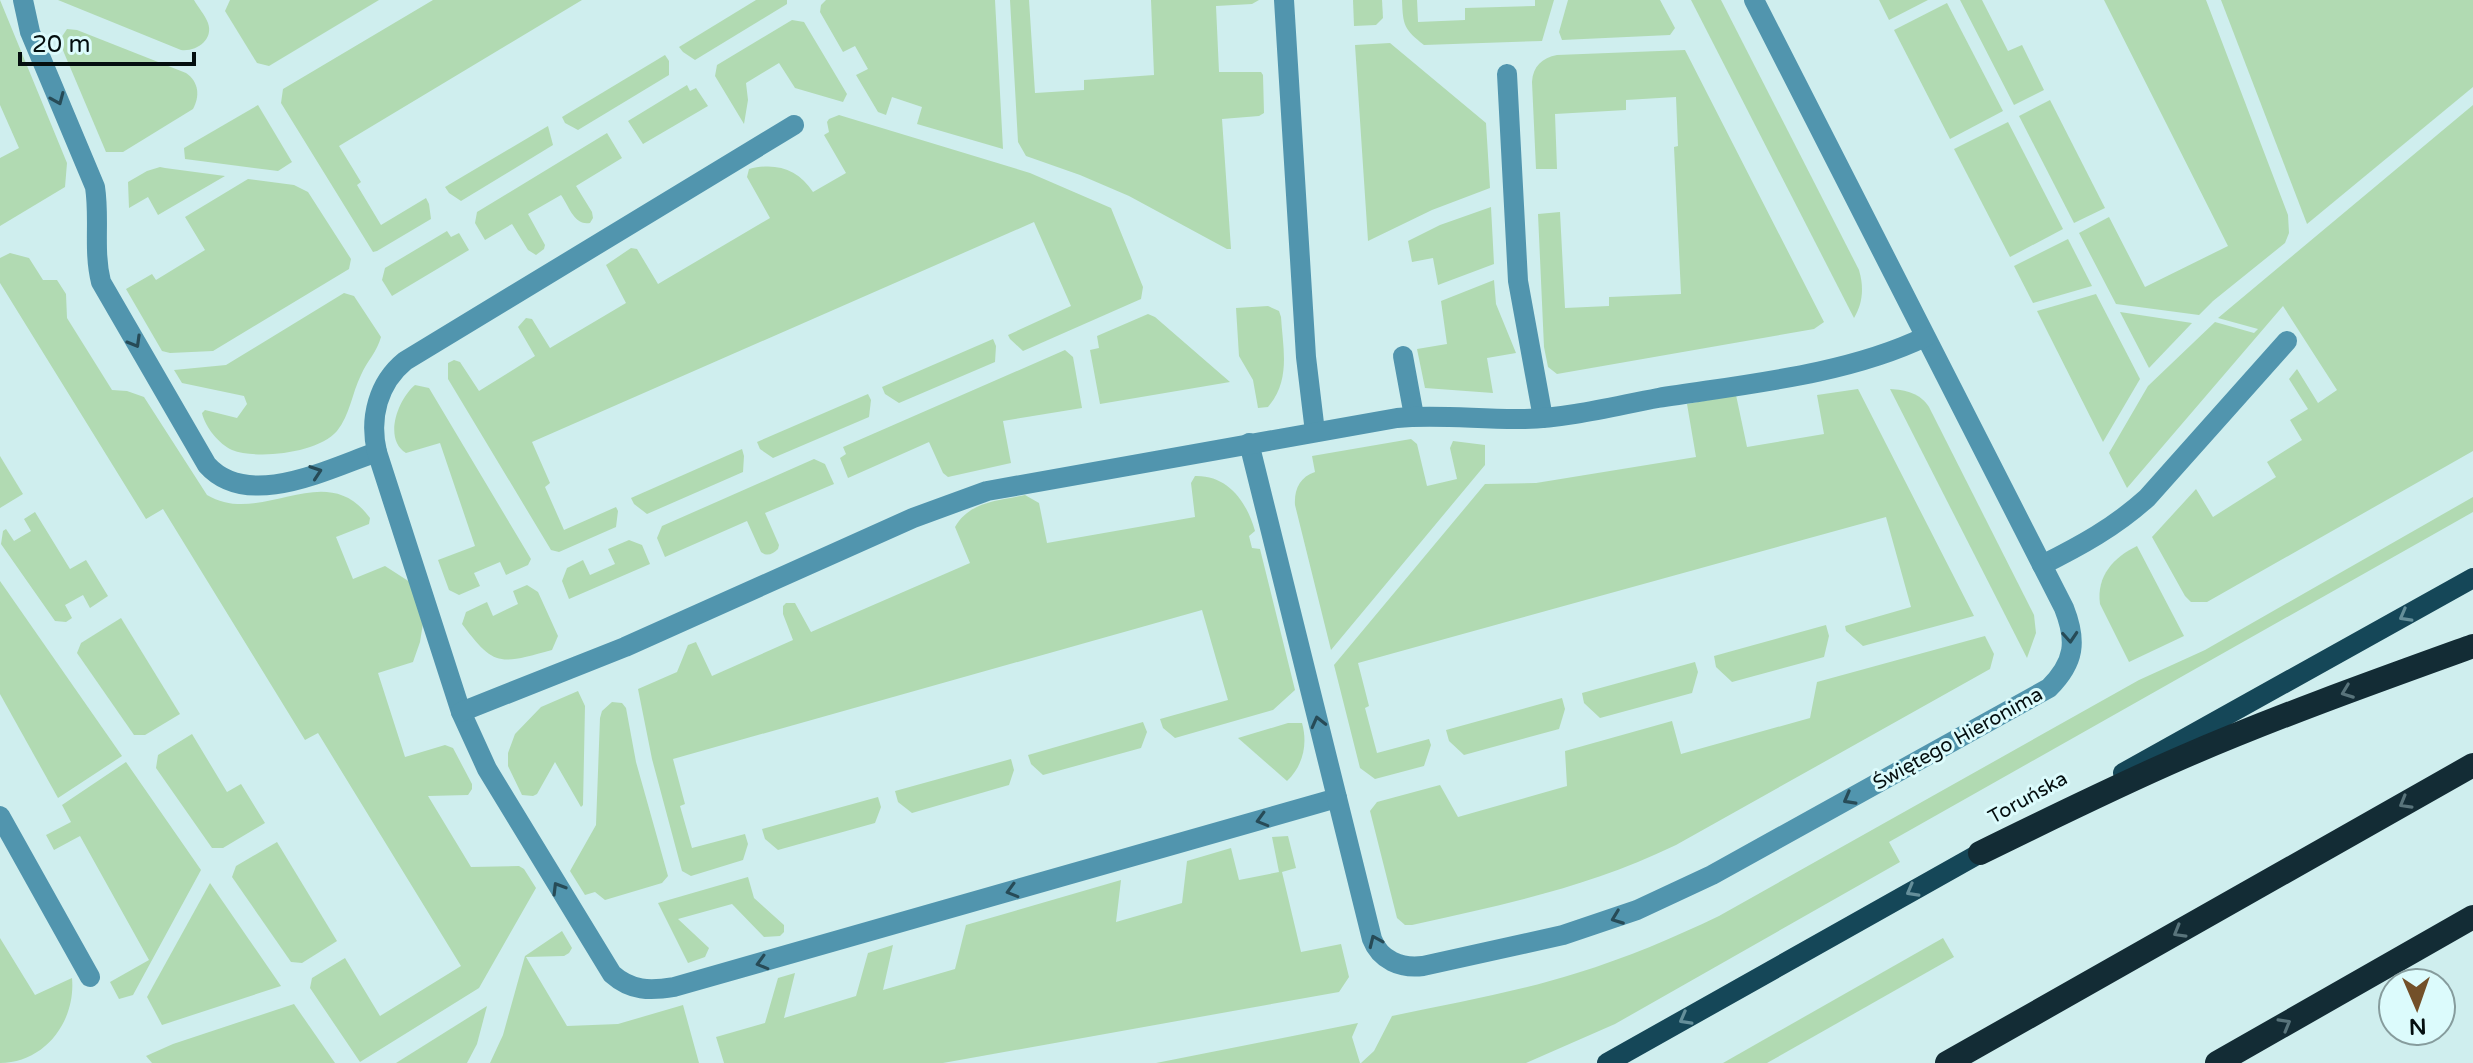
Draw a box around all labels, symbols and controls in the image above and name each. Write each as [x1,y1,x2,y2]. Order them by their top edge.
scale bar [20,16,194,66]
text: 20 m [32,30,90,59]
one-way arrow [49,91,65,105]
one-way arrow [125,333,141,348]
one-way arrow [308,466,322,482]
one-way arrow [2399,606,2414,622]
one-way arrow [2062,631,2079,644]
street label: Świętego Hieronima [1869,682,2047,796]
one-way arrow [2341,682,2355,699]
one-way arrow [1310,716,1327,730]
street label: Toruńska [1984,767,2072,829]
one-way arrow [1843,789,1857,805]
one-way arrow [2399,793,2414,809]
one-way arrow [1256,810,1269,827]
one-way arrow [1906,881,1920,897]
one-way arrow [552,882,568,897]
one-way arrow [1006,882,1020,898]
one-way arrow [1611,908,1625,925]
one-way arrow [2173,922,2188,938]
one-way arrow [1369,935,1385,950]
one-way arrow [756,954,770,970]
north arrow [2377,967,2457,1047]
one-way arrow [1679,1009,1694,1025]
text: N [2408,1013,2427,1039]
one-way arrow [2277,1019,2291,1034]

